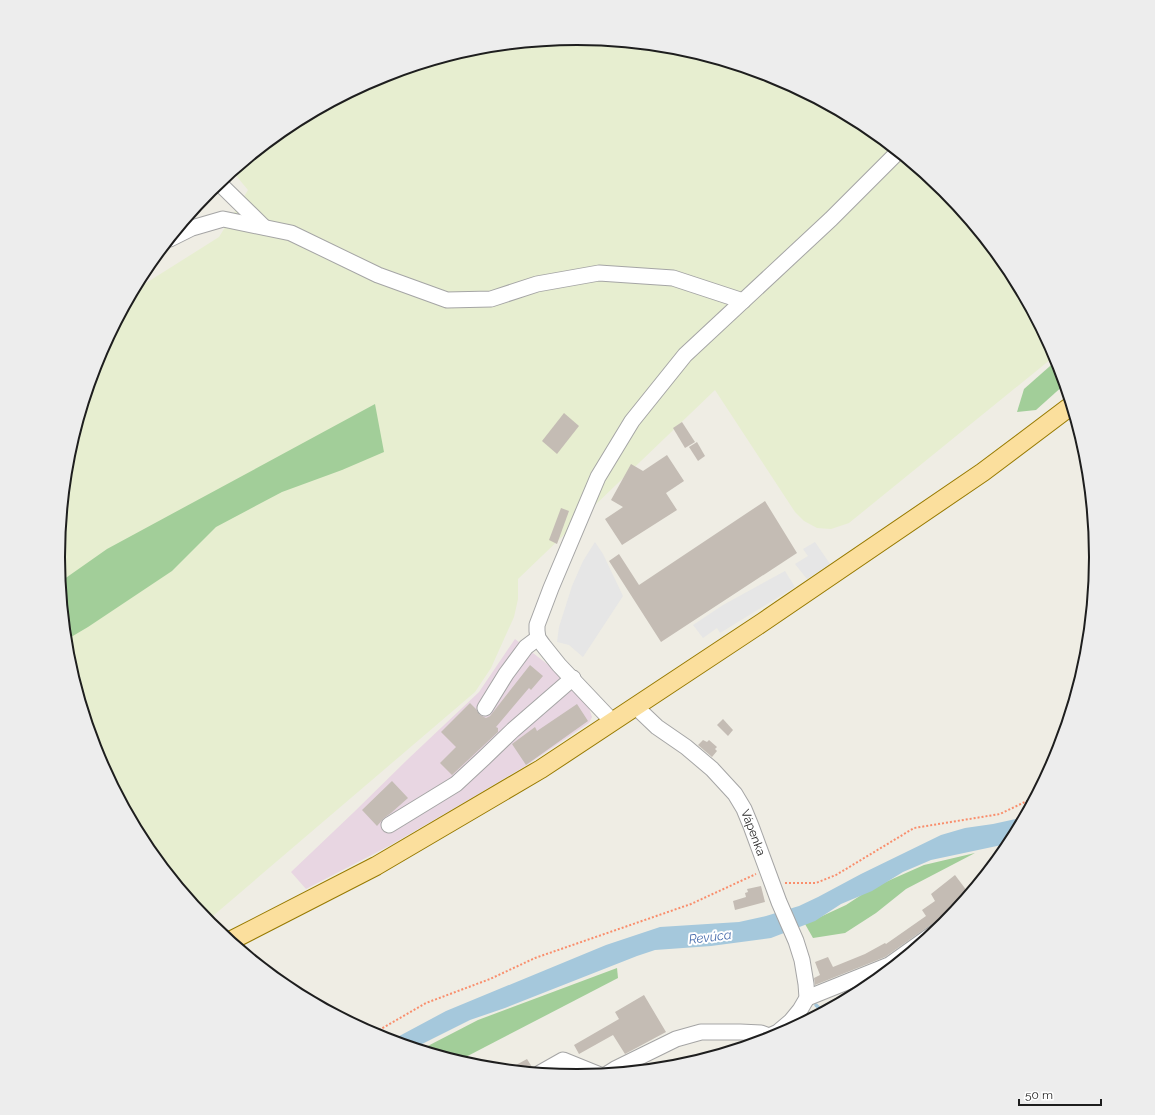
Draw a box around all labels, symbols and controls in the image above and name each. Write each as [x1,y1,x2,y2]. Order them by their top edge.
street label: Vápenka [738,807,768,858]
water label: Revúca [688,927,733,947]
scale bar [1019,1081,1101,1107]
text: 50 m [1025,1088,1053,1102]

